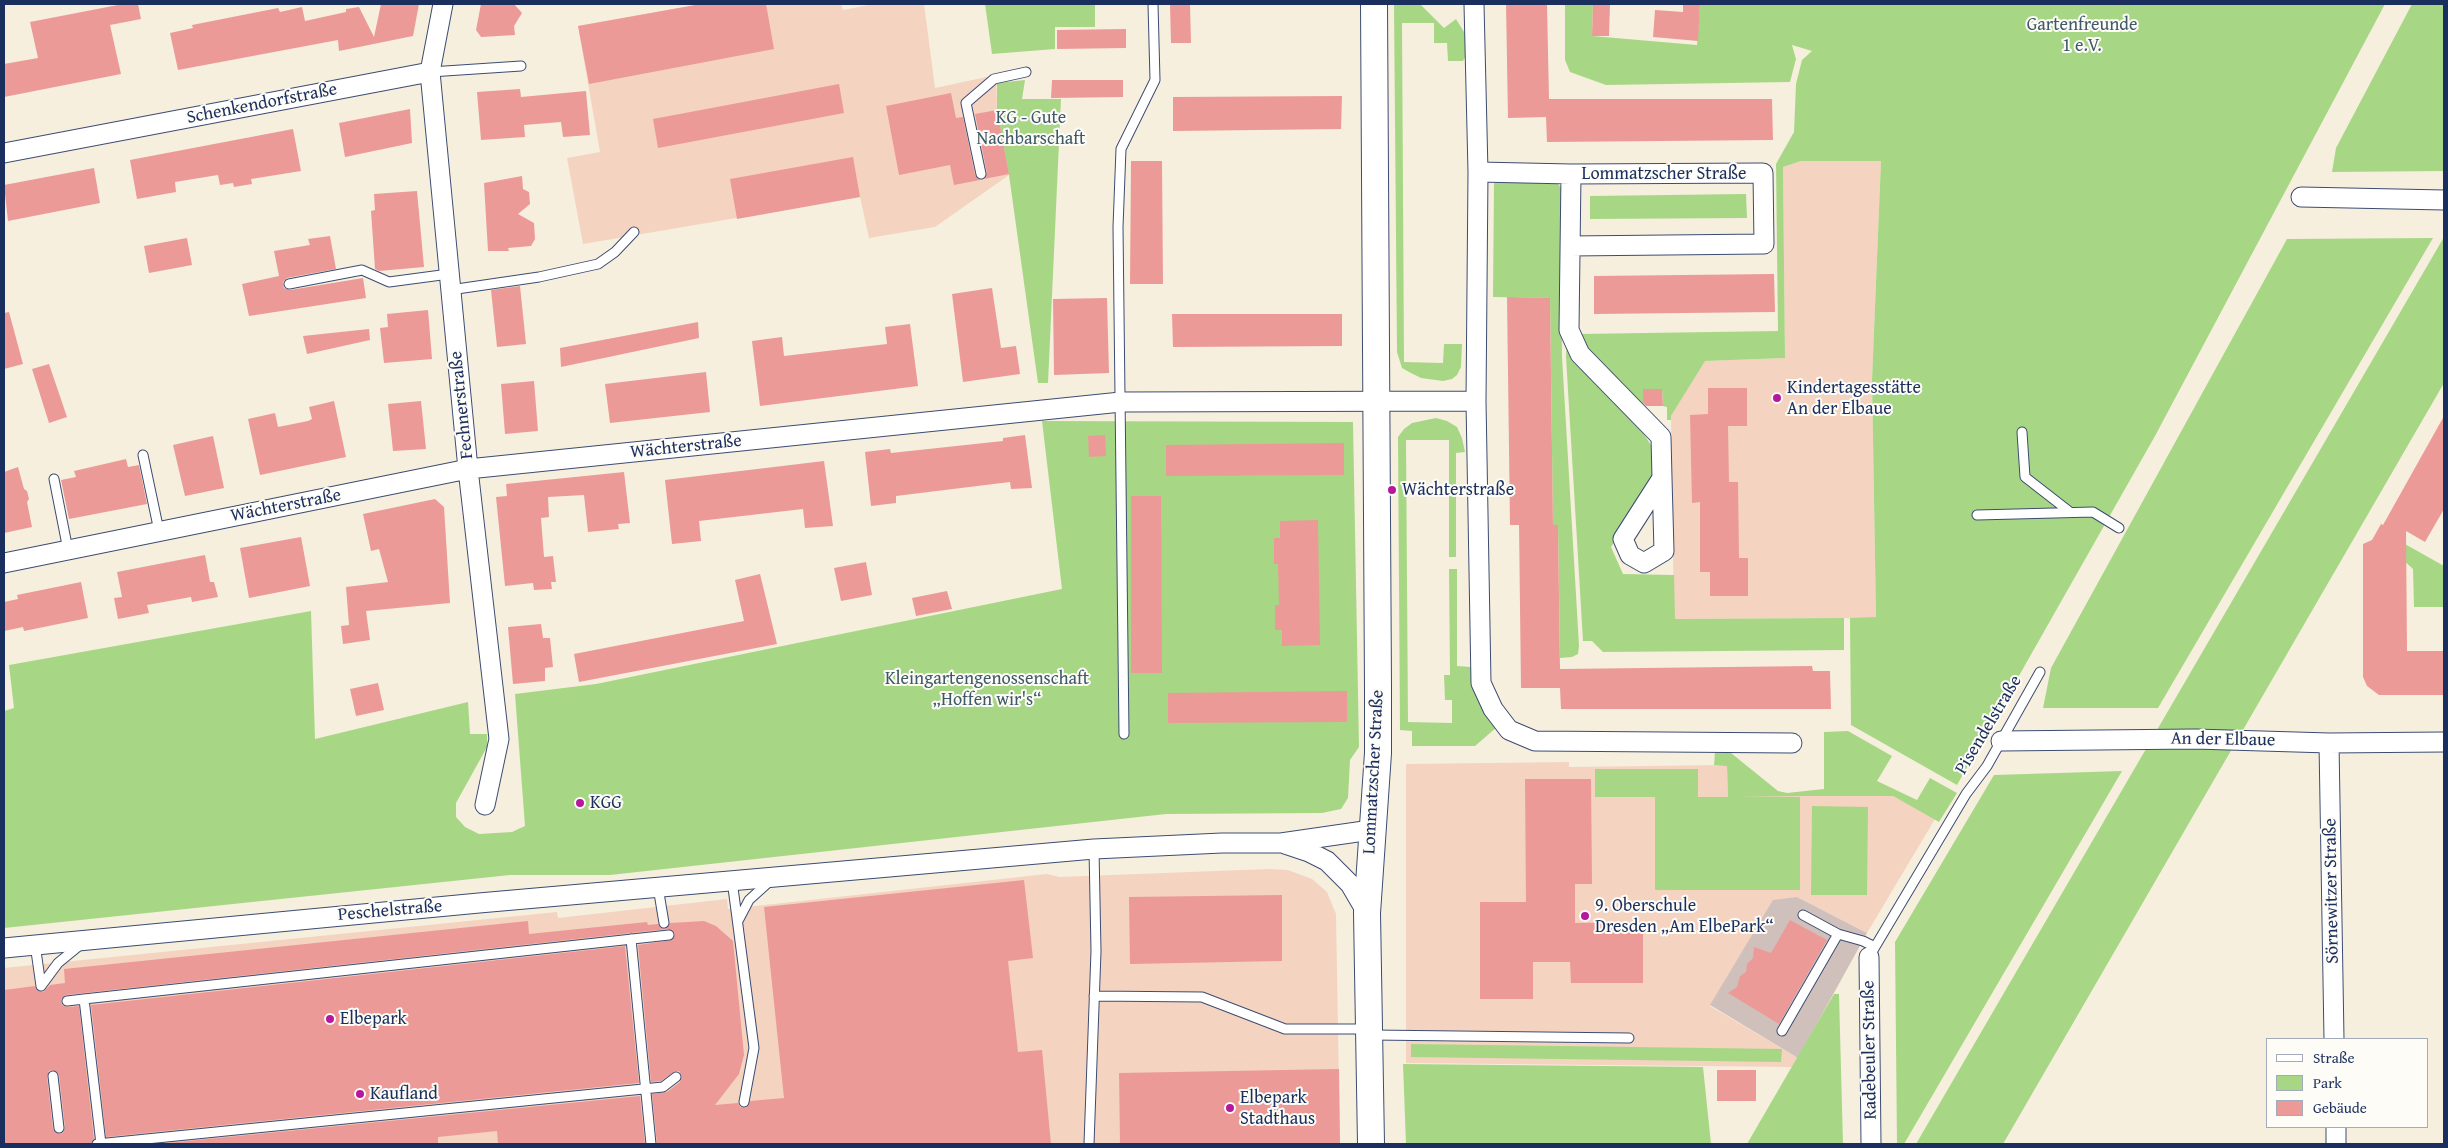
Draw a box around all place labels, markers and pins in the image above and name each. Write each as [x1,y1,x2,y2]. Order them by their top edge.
place label: Kindertagesstätte An der Elbaue [1787,377,1921,419]
marker: Kindertagesstätte An der Elbaue [1771,392,1783,404]
place label: Wächterstraße [1402,479,1514,501]
marker: Wächterstraße [1386,484,1398,496]
place label: KGG [590,792,622,814]
marker: KGG [574,797,586,809]
place label: 9. Oberschule Dresden „Am ElbePark“ [1595,895,1774,938]
marker: 9. Oberschule Dresden „Am ElbePark“ [1579,910,1591,922]
place label: Elbepark [340,1008,407,1030]
marker: Elbepark [324,1013,336,1025]
place label: Kaufland [370,1083,438,1105]
place label: Elbepark Stadthaus [1240,1087,1315,1130]
marker: Kaufland [354,1088,366,1100]
marker: Elbepark Stadthaus [1224,1102,1236,1114]

